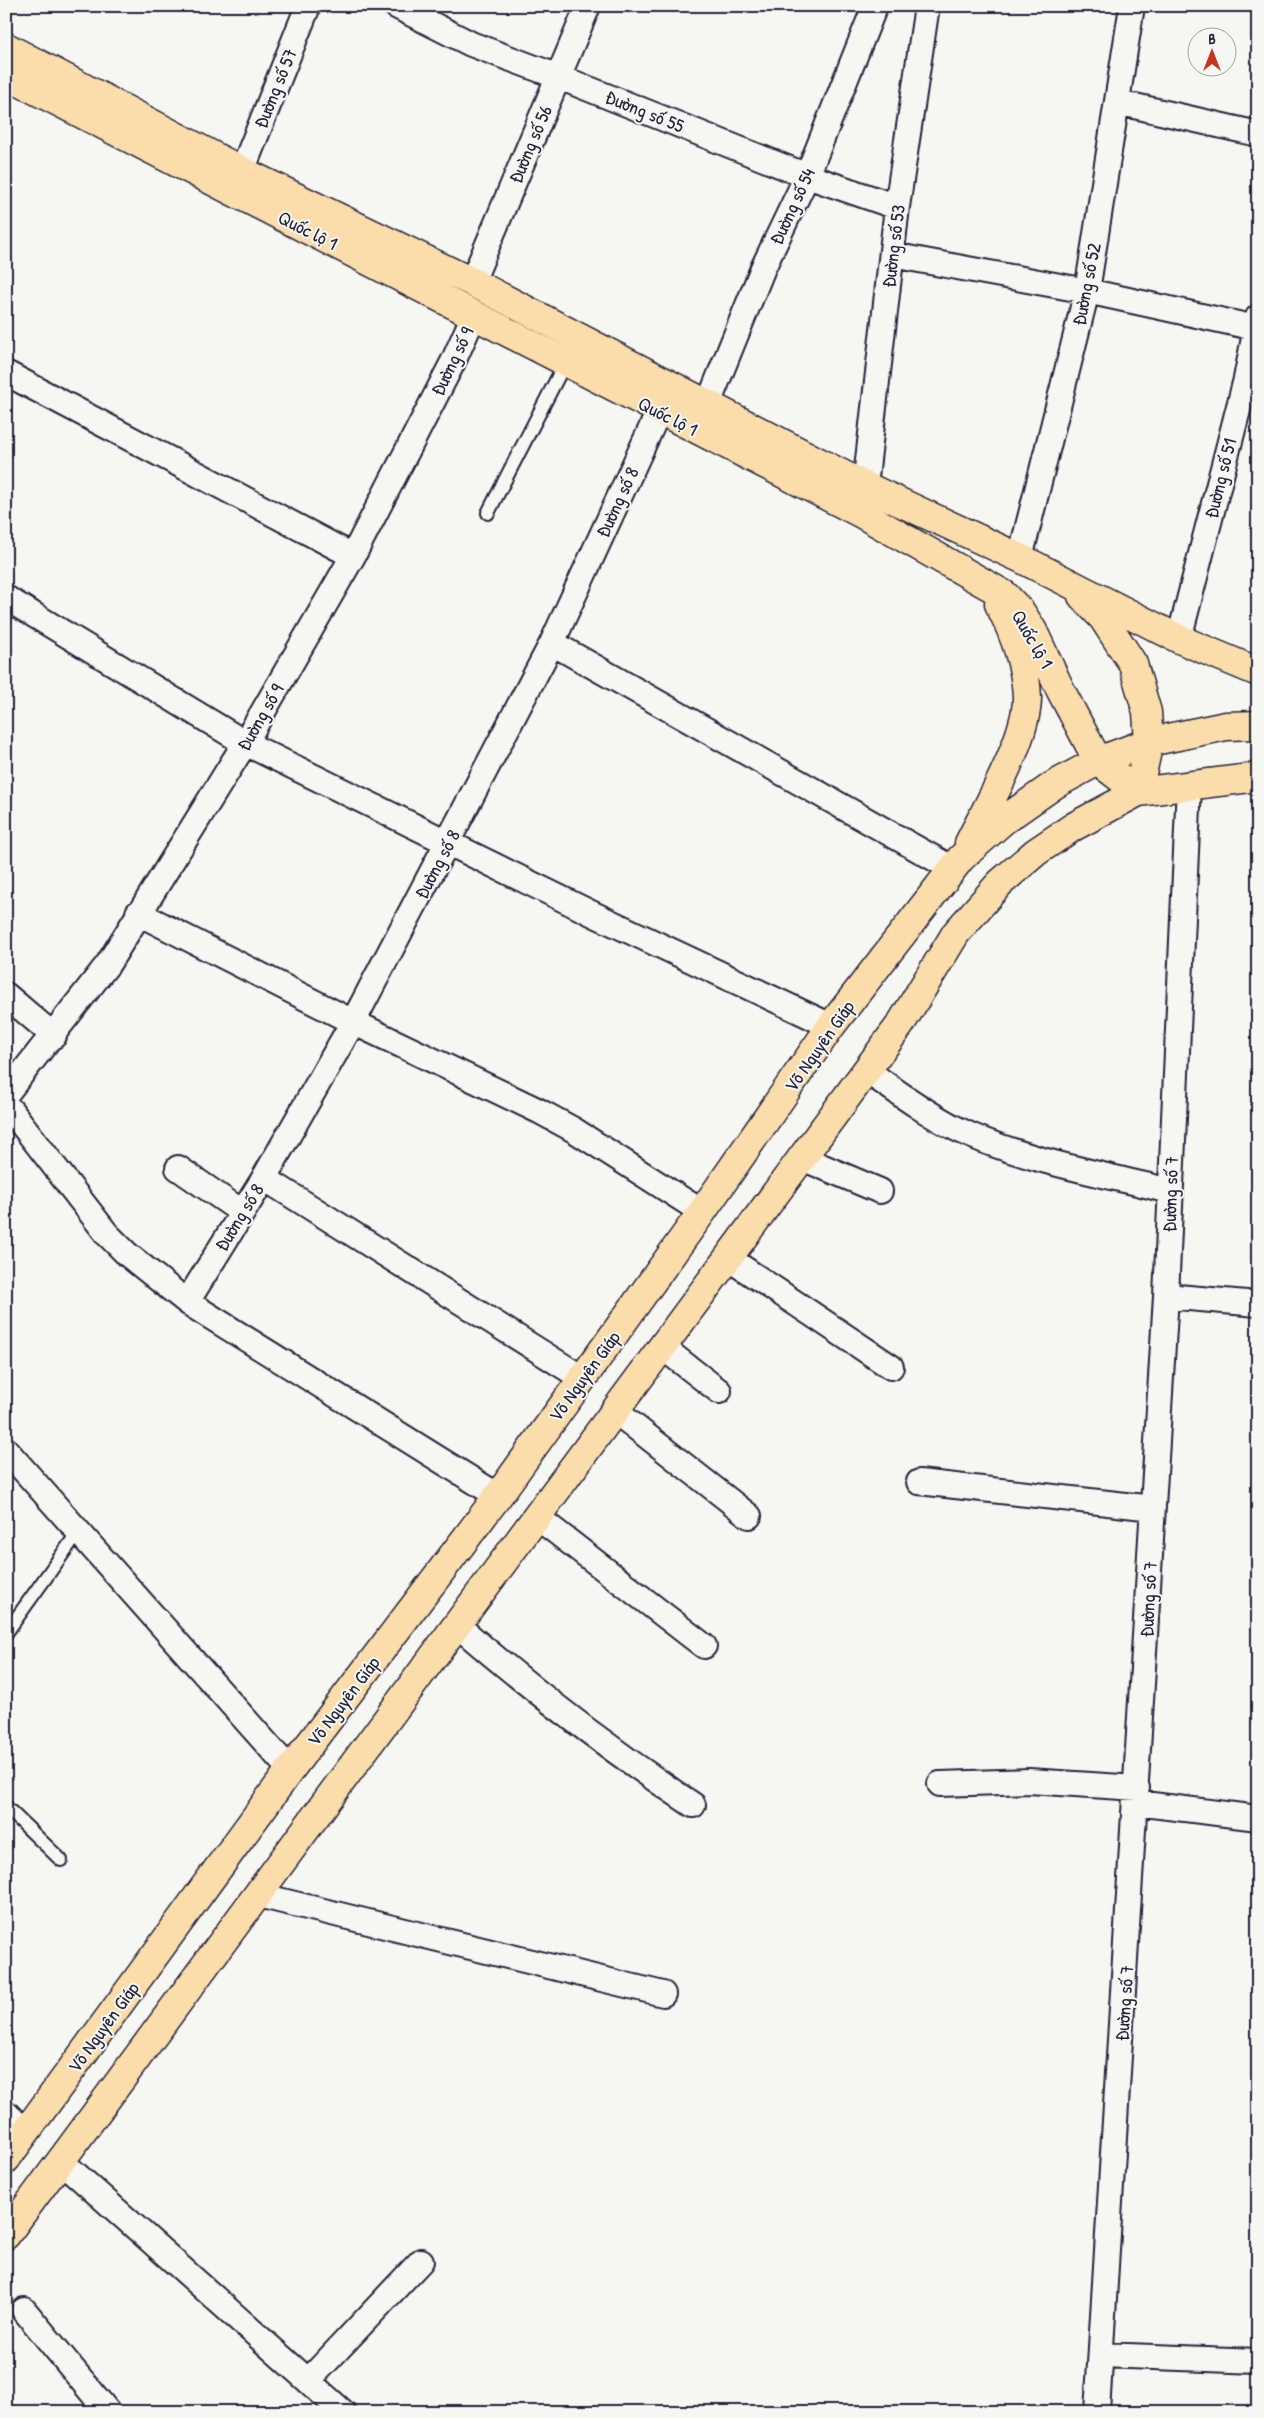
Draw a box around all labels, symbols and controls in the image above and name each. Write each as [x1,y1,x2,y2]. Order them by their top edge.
north arrow [1186,28,1236,78]
text: B [1208,29,1216,48]
street label: Đường số 57 [247,44,303,132]
street label: Đường số 55 [602,83,688,139]
street label: Đường số 56 [502,101,558,187]
street label: Đường số 54 [763,164,821,248]
street label: Đường số 53 [875,203,911,289]
street label: Quốc lộ 1 [274,204,342,256]
street label: Đường số 52 [1065,240,1107,327]
street label: Đường số 9 [424,322,480,400]
street label: Quốc lộ 1 [634,390,702,442]
street label: Đường số 51 [1198,435,1242,521]
street label: Đường số 8 [589,463,645,541]
street label: Quốc lộ 1 [1006,605,1060,673]
street label: Đường số 9 [230,679,290,755]
street label: Đường số 8 [408,825,466,903]
street label: Võ Nguyên Giáp [778,995,860,1097]
street label: Đường số 7 [1156,1156,1184,1232]
street label: Đường số 8 [208,1178,270,1256]
street label: Võ Nguyên Giáp [542,1325,626,1427]
street label: Đường số 7 [1133,1560,1163,1638]
street label: Võ Nguyên Giáp [301,1651,385,1751]
street label: Đường số 7 [1108,1964,1140,2042]
street label: Võ Nguyên Giáp [61,1976,145,2078]

